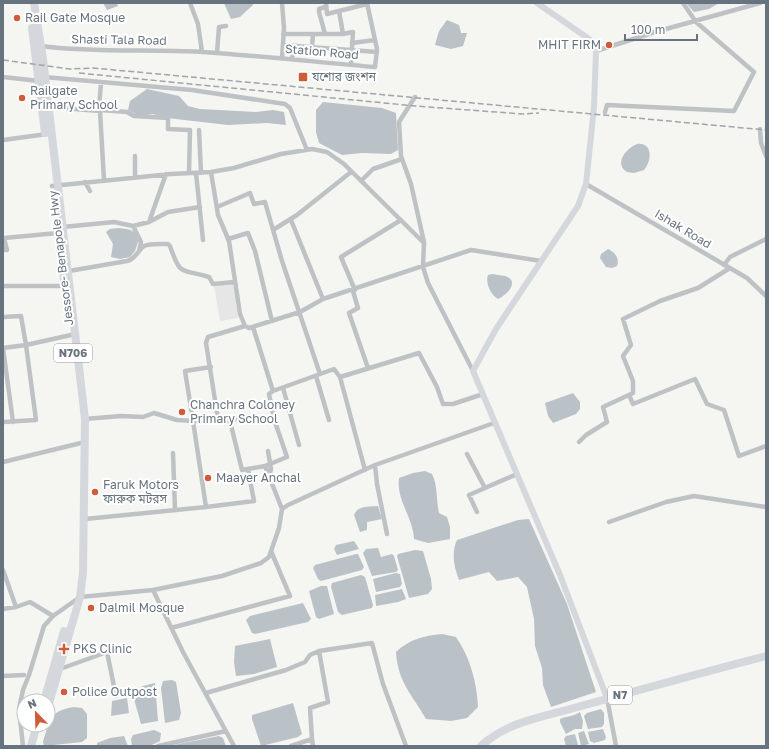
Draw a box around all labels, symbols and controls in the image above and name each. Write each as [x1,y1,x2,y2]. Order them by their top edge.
place label: Rail Gate Mosque [25,10,125,25]
marker: Rail Gate Mosque [12,13,22,23]
scale bar [625,16,697,42]
text: 100 m [631,22,665,37]
street label: Shasti Tala Road [71,31,167,48]
place label: MHIT FIRM [538,37,601,52]
marker: MHIT FIRM [604,40,614,50]
street label: Station Road [285,41,360,62]
place label: যশোর জংশন [311,69,377,84]
marker: যশোর জংশন [297,71,309,83]
place label: Railgate Primary School [30,83,118,112]
marker: Railgate Primary School [17,93,27,103]
street label: Jessore- Benapole Hwy [45,189,76,326]
street label: Ishak Road [652,206,714,251]
road number: N706 [54,344,92,362]
place label: Chanchra Coloney Primary School [190,397,295,426]
marker: Chanchra Coloney Primary School [177,407,187,417]
place label: Maayer Anchal [216,470,301,485]
marker: Maayer Anchal [203,473,213,483]
place label: Faruk Motors ফারুক মটরস [102,477,179,506]
marker: Faruk Motors ফারুক মটরস [90,487,100,497]
place label: Dalmil Mosque [99,600,184,615]
marker: Dalmil Mosque [86,603,96,613]
place label: PKS Clinic [73,641,132,656]
marker: PKS Clinic [58,643,70,655]
place label: Police Outpost [72,684,157,699]
road number: N7 [608,686,632,704]
marker: Police Outpost [59,687,69,697]
north arrow [16,693,56,733]
text: N [26,696,38,711]

